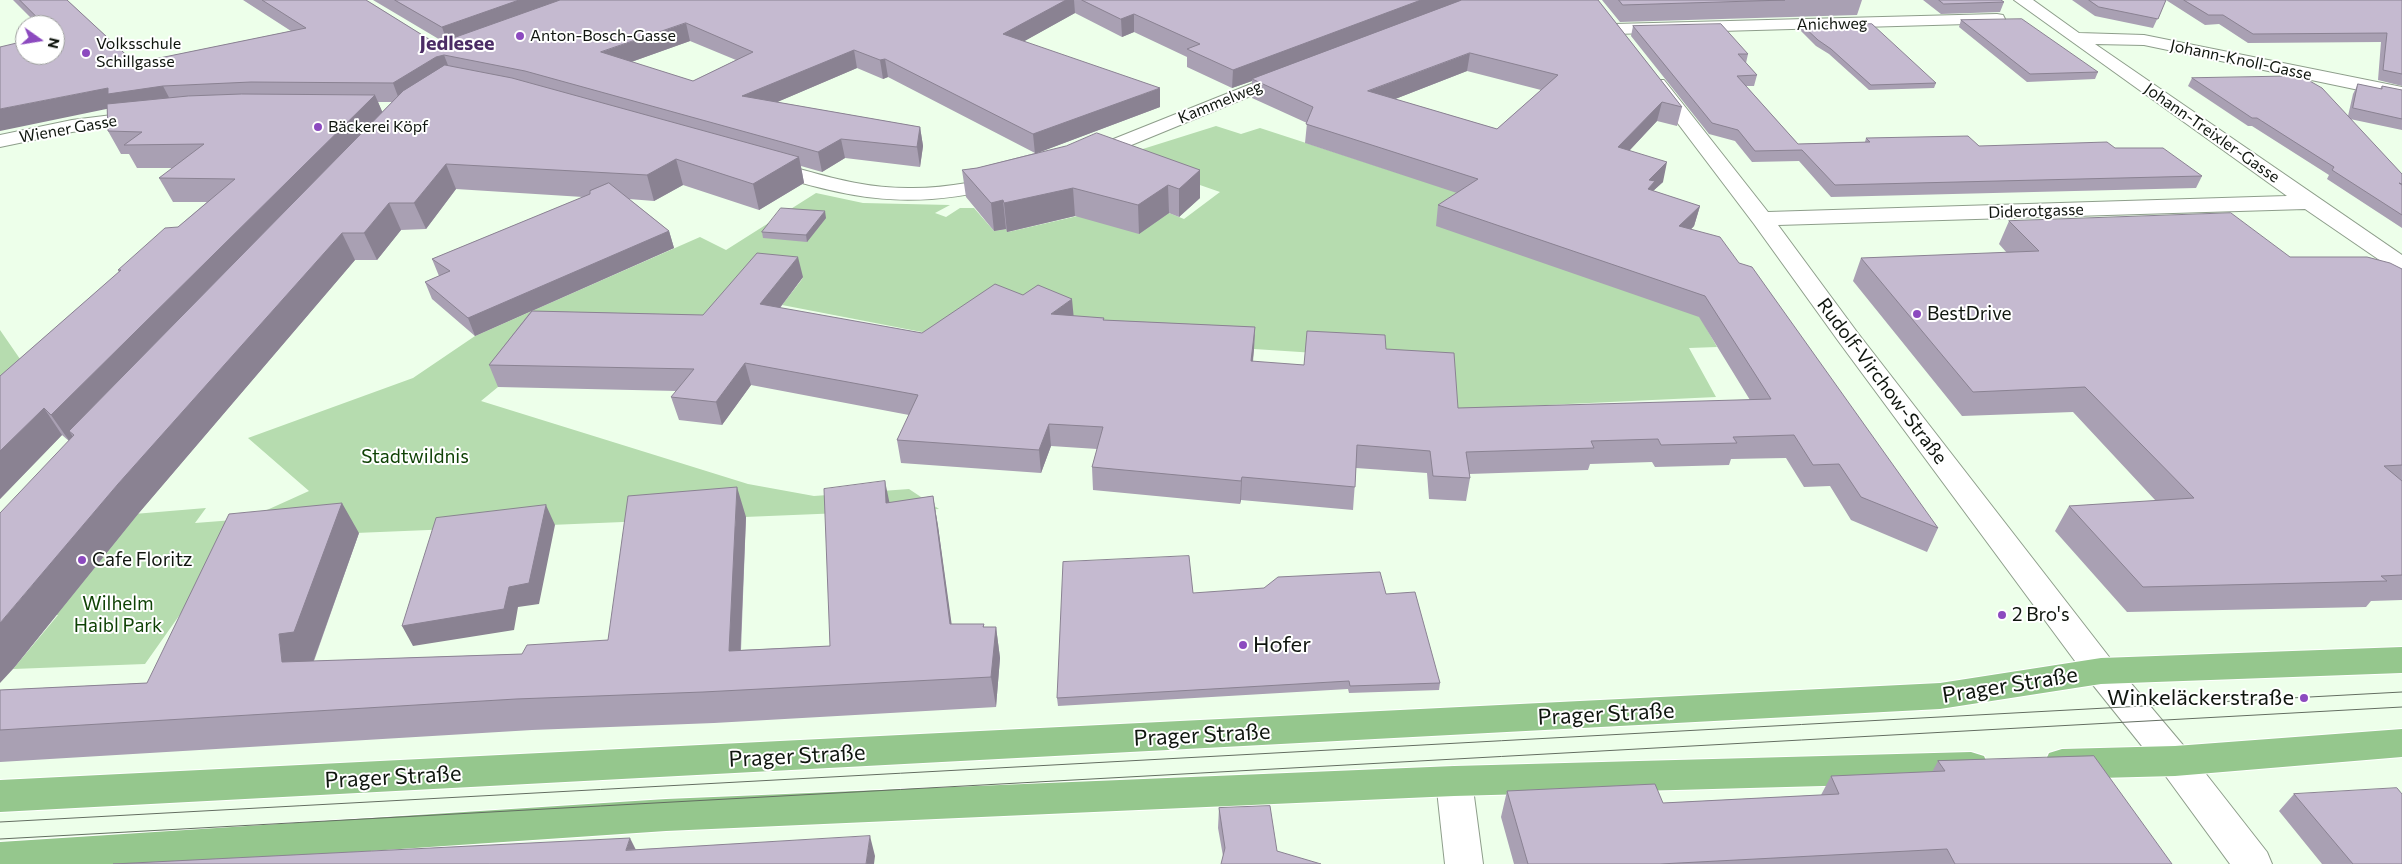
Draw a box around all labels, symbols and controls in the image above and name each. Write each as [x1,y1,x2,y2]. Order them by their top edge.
street label: Anichweg [1796,14,1868,34]
north arrow [15,15,65,65]
place label: Anton-Bosch-Gasse [530,26,676,46]
marker: Anton-Bosch-Gasse [514,30,526,42]
district label: Jedlesee [420,31,494,55]
place label: Volksschule Schillgasse [96,34,181,72]
text: N [45,36,64,50]
street label: Johann-Knoll-Gasse [2168,36,2314,84]
marker: Volksschule Schillgasse [80,47,92,59]
street label: Kammelweg [1175,76,1265,128]
street label: Johann-Treixler-Gasse [2141,79,2283,187]
street label: Wiener Gasse [18,111,118,147]
place label: Bäckerei Köpf [328,117,428,137]
marker: Bäckerei Köpf [312,121,324,133]
street label: Diderotgasse [1988,200,2084,222]
street label: Rudolf-Virchow-Straße [1812,294,1952,468]
place label: BestDrive [1927,303,2012,325]
marker: BestDrive [1911,308,1923,320]
park label: Stadtwildnis [361,446,469,468]
place label: Cafe Floritz [92,549,192,571]
marker: Cafe Floritz [76,554,88,566]
park label: Wilhelm Haibl Park [74,593,162,637]
place label: 2 Bro's [2012,604,2070,626]
marker: 2 Bro's [1996,609,2008,621]
place label: Hofer [1253,632,1311,658]
marker: Hofer [1237,639,1249,651]
street label: Prager Straße [1940,661,2080,709]
place label: Winkeläckerstraße [2107,685,2294,711]
marker: Winkeläckerstraße [2298,692,2310,704]
street label: Prager Straße [1537,697,1675,731]
street label: Prager Straße [1133,718,1271,752]
street label: Prager Straße [728,739,866,773]
street label: Prager Straße [324,760,462,794]

